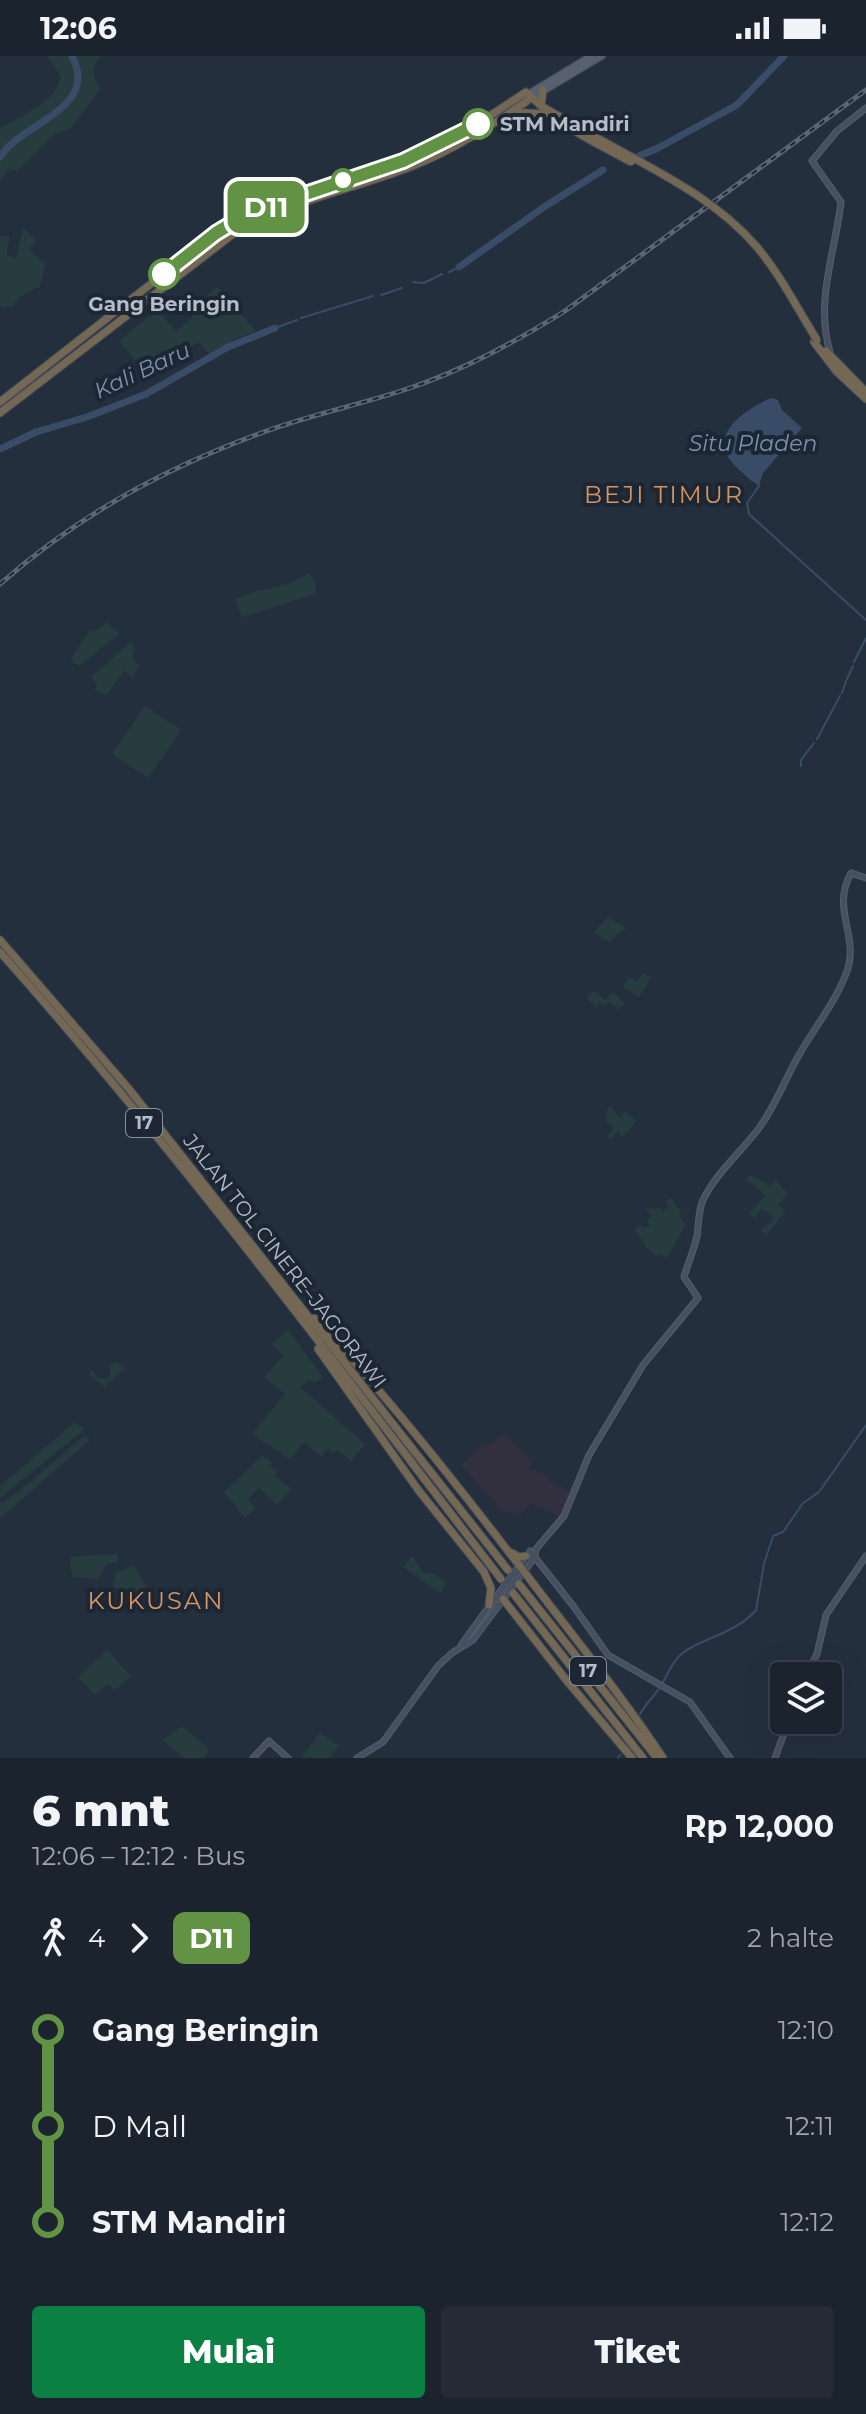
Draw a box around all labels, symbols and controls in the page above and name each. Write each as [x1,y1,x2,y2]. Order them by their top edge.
text: 12:06 [40,10,117,47]
marker: STM Mandiri [463,109,493,139]
place label: STM Mandiri [500,112,629,136]
unlabelled marker [332,169,354,191]
line badge: D11 [220,181,312,233]
text: D11 [244,190,288,224]
marker: Gang Beringin [149,259,179,289]
place label: Gang Beringin [88,292,240,316]
water label: Kali Baru [90,337,194,404]
water label: Situ Pladen [689,430,817,457]
district label: BEJI TIMUR [584,480,744,509]
road number: 17 [126,1109,162,1137]
street label: JALAN TOL CINERE–JAGORAWI [178,1128,392,1393]
district label: KUKUSAN [87,1586,225,1615]
road number: 17 [570,1657,606,1685]
map controls [770,1662,842,1734]
button: layers [770,1662,842,1734]
text: 6 mnt [32,1783,170,1837]
text: Rp 12,000 [684,1808,834,1845]
text: 12:06 – 12:12 · Bus [32,1840,245,1872]
icon: walk [32,1916,76,1960]
icon: forward [117,1916,161,1960]
text: D11 [189,1921,234,1955]
text: 4 [88,1922,105,1954]
text: 2 halte [747,1922,834,1954]
text: Gang Beringin [92,2012,319,2049]
text: 12:10 [778,2014,834,2046]
text: D Mall [92,2108,187,2145]
text: 12:11 [786,2110,834,2142]
text: STM Mandiri [92,2204,286,2241]
text: 12:12 [780,2206,834,2238]
button: Mulai [32,2306,425,2398]
button: Tiket [441,2306,834,2398]

